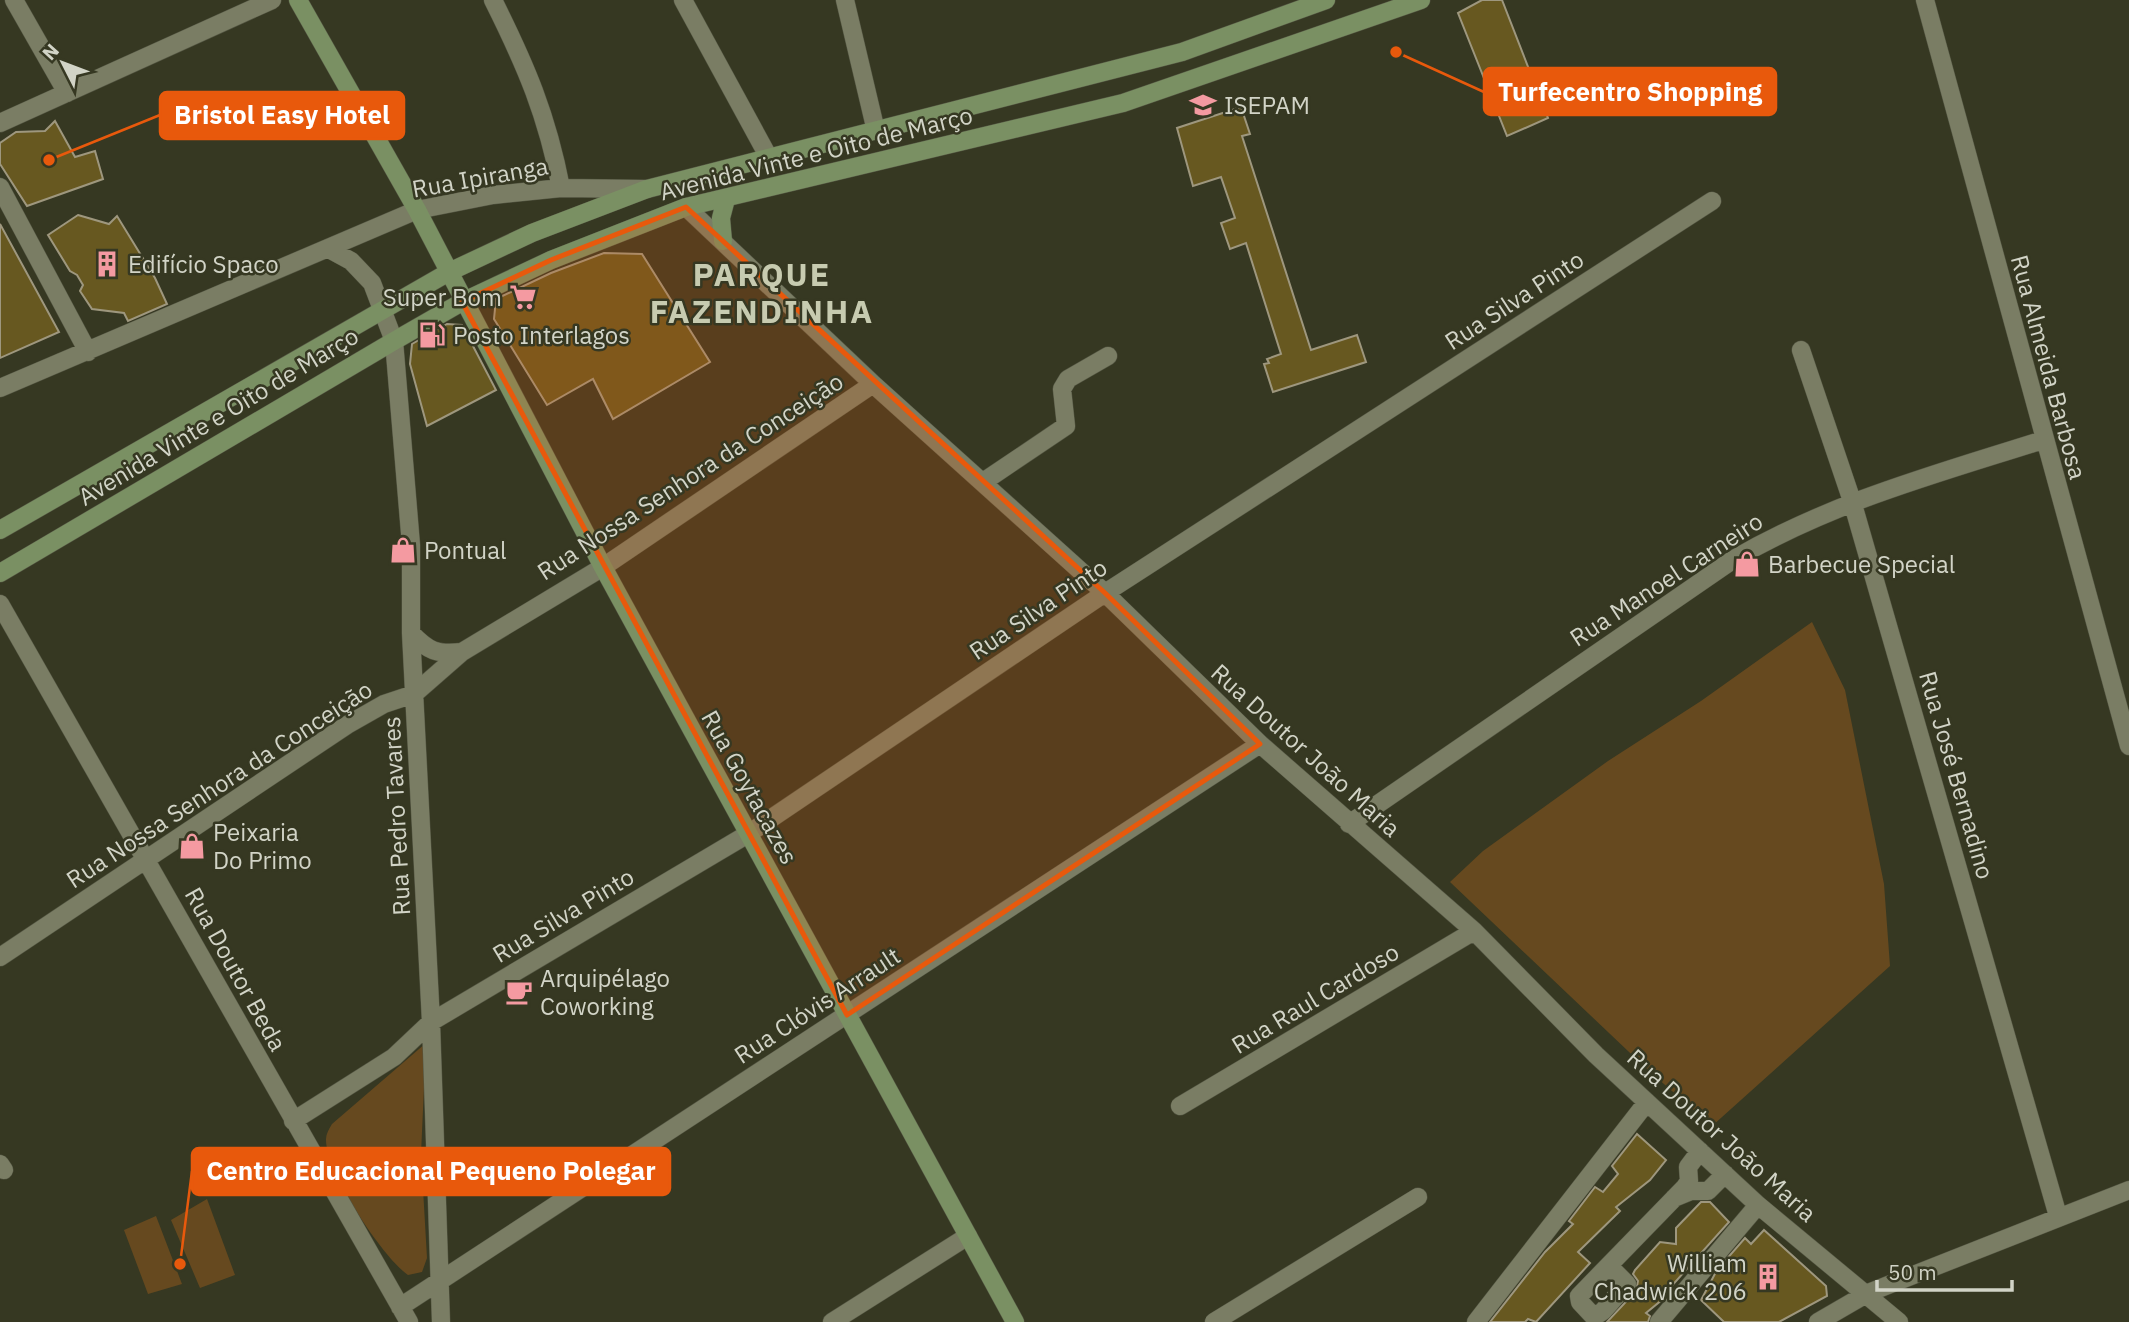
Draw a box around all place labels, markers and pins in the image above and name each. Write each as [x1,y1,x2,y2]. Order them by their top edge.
callout: Turfecentro Shopping [1484,68,1776,115]
place label: ISEPAM [1224,89,1310,121]
school or university icon: ISEPAM [1188,90,1218,120]
callout: Bristol Easy Hotel [160,92,404,139]
place label: Edifício Spaco [128,248,279,280]
building icon: Edifício Spaco [92,249,122,279]
place label: Super Bom [383,281,502,313]
supermarket icon: Super Bom [508,282,538,312]
place label: Posto Interlagos [453,319,630,351]
fuel station icon: Posto Interlagos [417,320,447,350]
place label: Pontual [424,534,507,566]
shop icon: Pontual [388,535,418,565]
place label: Barbecue Special [1768,548,1955,580]
shop icon: Barbecue Special [1732,549,1762,579]
place label: Peixaria Do Primo [213,816,312,876]
shop icon: Peixaria Do Primo [177,831,207,861]
place label: Arquipélago Coworking [540,962,670,1022]
cafe icon: Arquipélago Coworking [504,977,534,1007]
callout: Centro Educacional Pequeno Polegar [192,1148,670,1195]
place label: William Chadwick 206 [1594,1247,1747,1307]
building icon: William Chadwick 206 [1753,1262,1783,1292]

